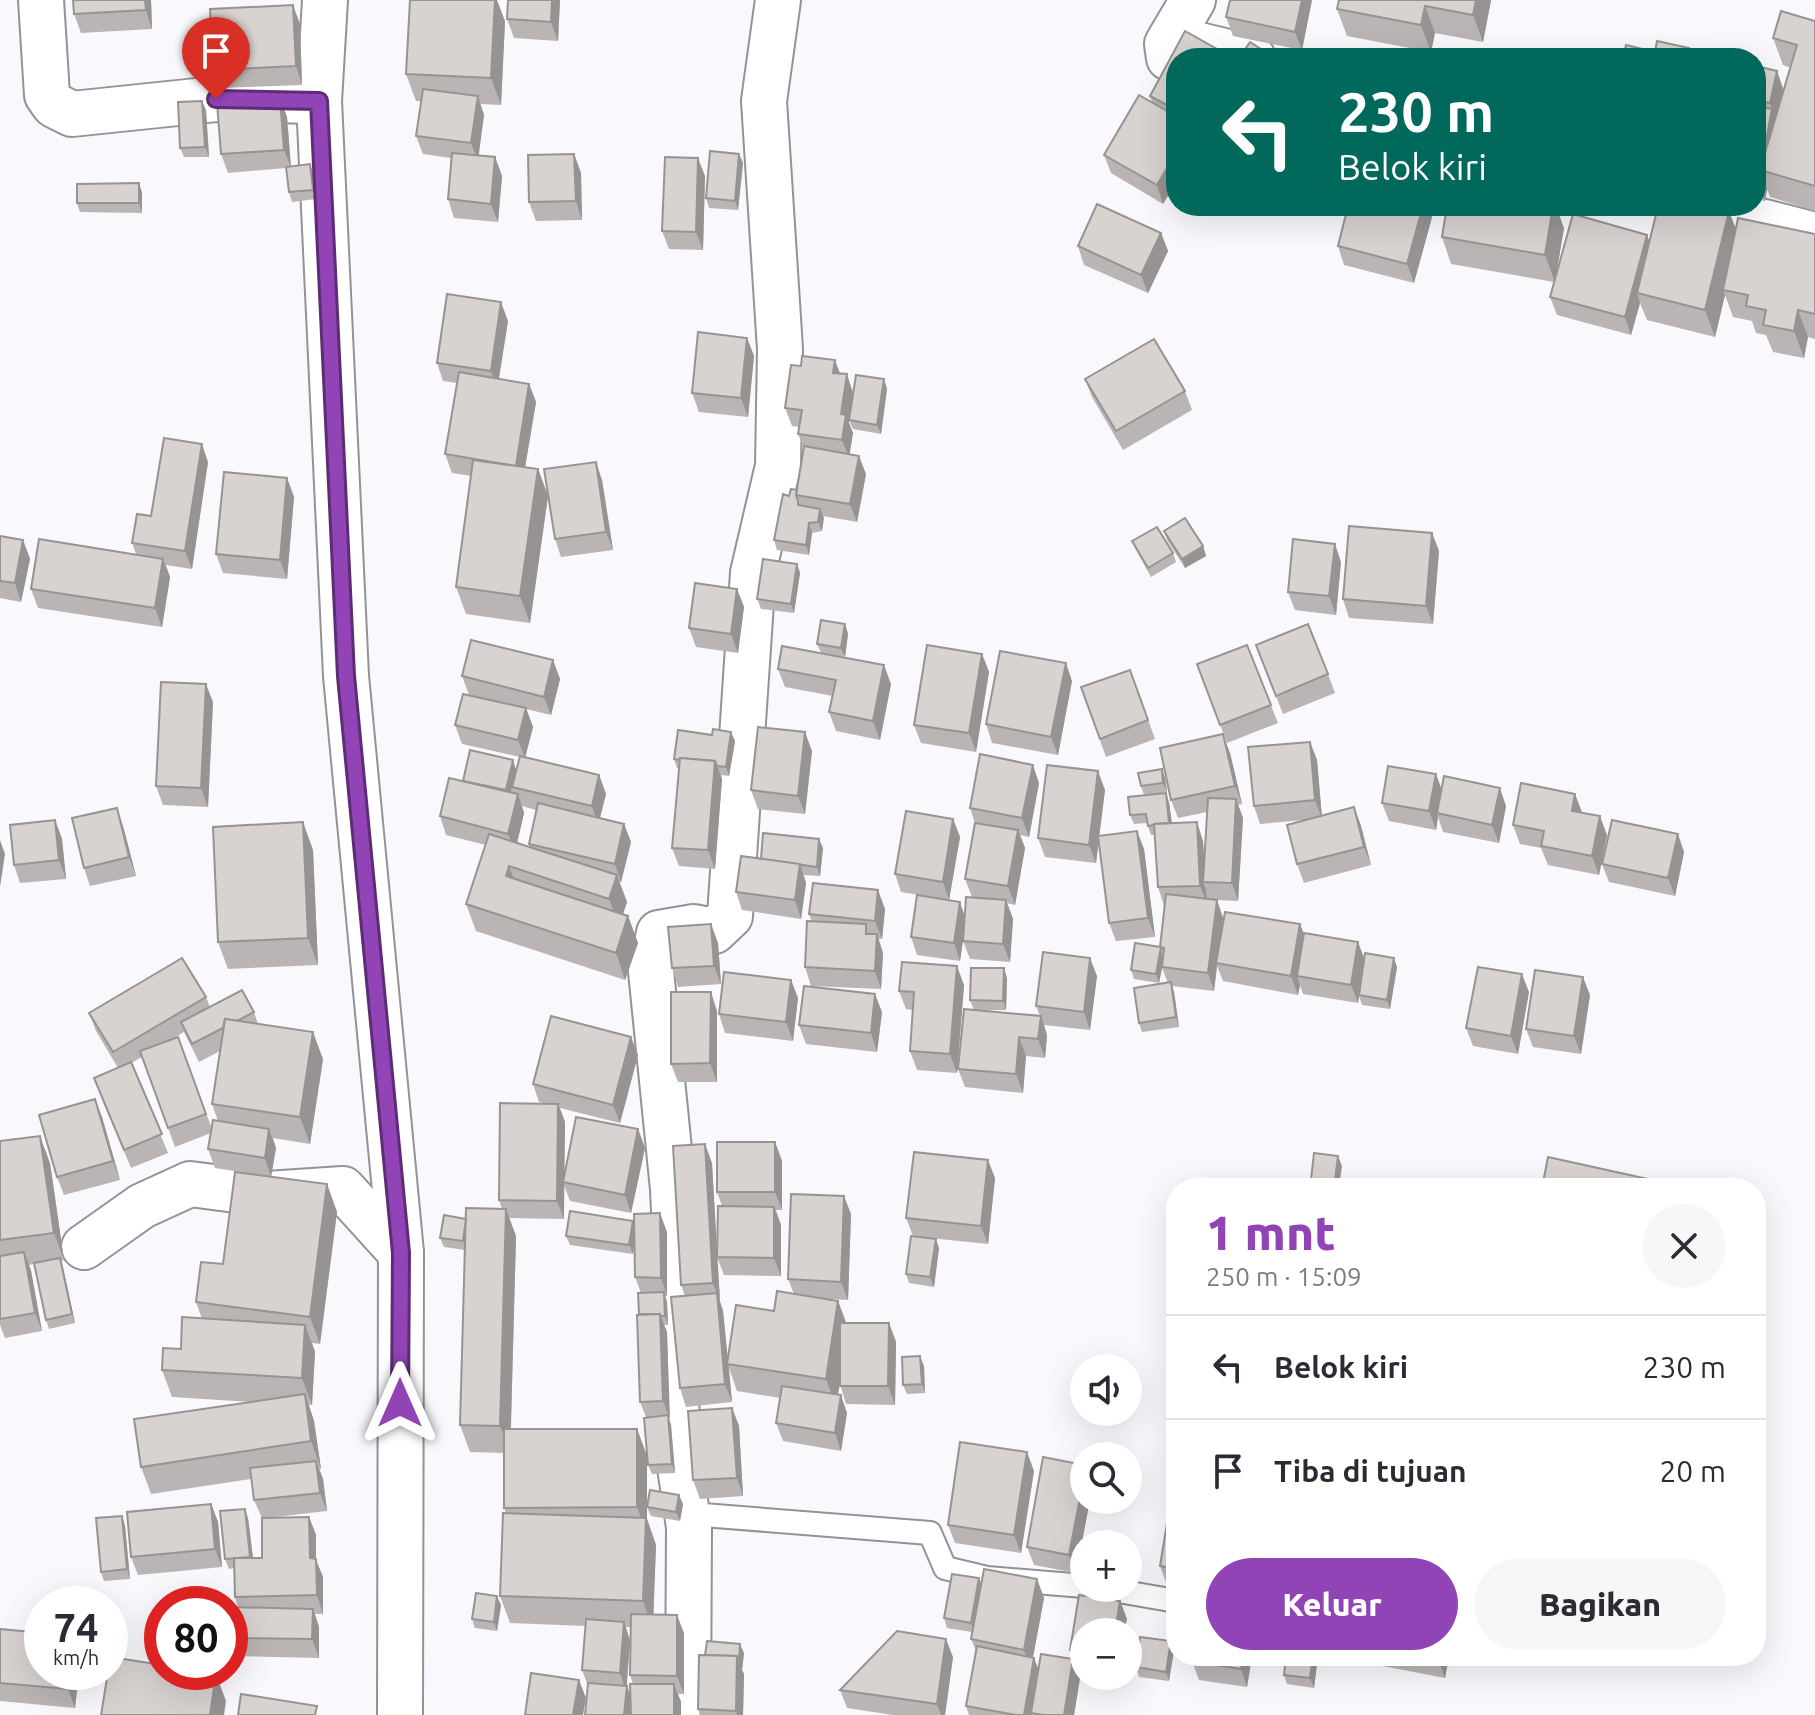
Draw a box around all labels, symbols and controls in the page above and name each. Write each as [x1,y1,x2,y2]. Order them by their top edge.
pin [182,17,250,99]
icon: arrive [194,29,238,73]
icon: left [1206,80,1310,184]
text: 230 m [1338,80,1494,143]
text: Belok kiri [1338,146,1487,187]
button: close [1642,1204,1726,1288]
text: 1 mnt [1206,1205,1336,1259]
text: 250 m · 15:09 [1206,1262,1362,1291]
icon: left [1206,1345,1250,1389]
text: Belok kiri [1274,1350,1408,1384]
text: 230 m [1642,1350,1726,1384]
map controls [1070,1354,1142,1690]
button: sound [1070,1354,1142,1426]
position arrow [358,1361,442,1445]
button: search [1070,1442,1142,1514]
icon: arrive [1206,1449,1250,1493]
text: Tiba di tujuan [1274,1454,1467,1488]
text: 20 m [1659,1454,1726,1488]
button: + [1070,1530,1142,1602]
button: Keluar [1206,1558,1458,1650]
button: Bagikan [1474,1558,1726,1650]
speed limit sign: 80 [144,1586,248,1690]
text: 74 [53,1605,99,1650]
button: − [1070,1618,1142,1690]
text: km/h [53,1646,99,1669]

